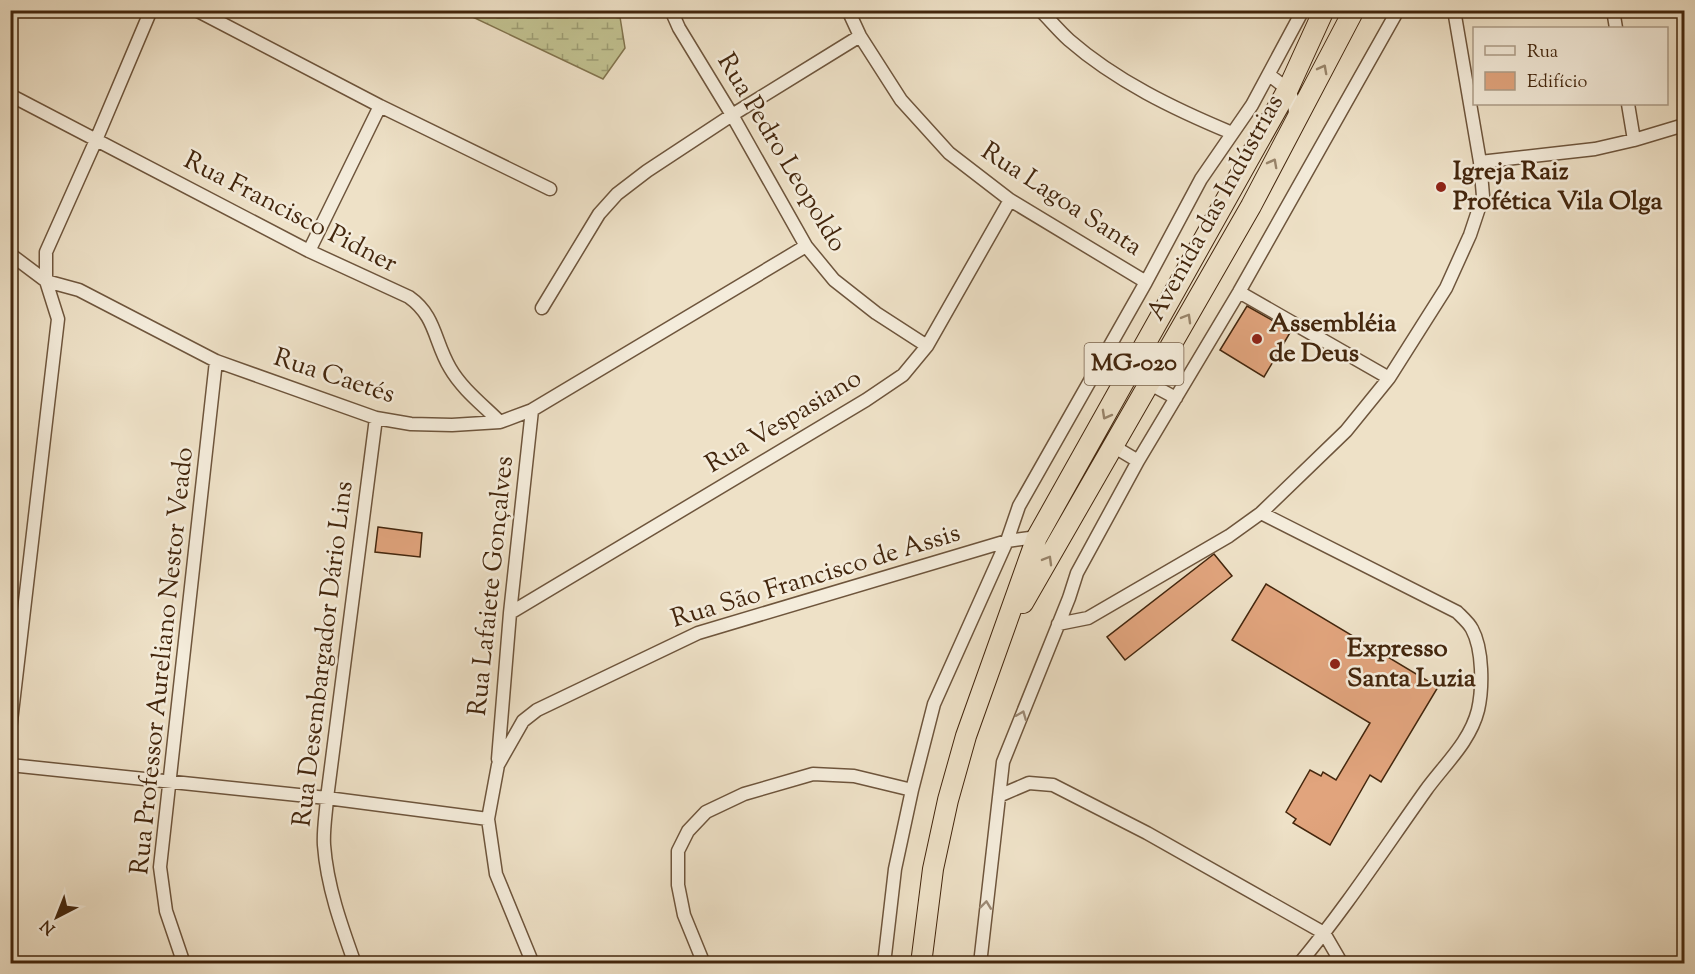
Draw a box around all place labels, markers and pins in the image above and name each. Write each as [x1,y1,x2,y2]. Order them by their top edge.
place label: Igreja Raiz Profética Vila Olga [1453,154,1663,221]
marker: Igreja Raiz Profética Vila Olga [1434,180,1448,194]
place label: Assembléia de Deus [1269,306,1396,373]
marker: Assembléia de Deus [1250,332,1264,346]
place label: Expresso Santa Luzia [1347,631,1476,698]
marker: Expresso Santa Luzia [1328,657,1342,671]

